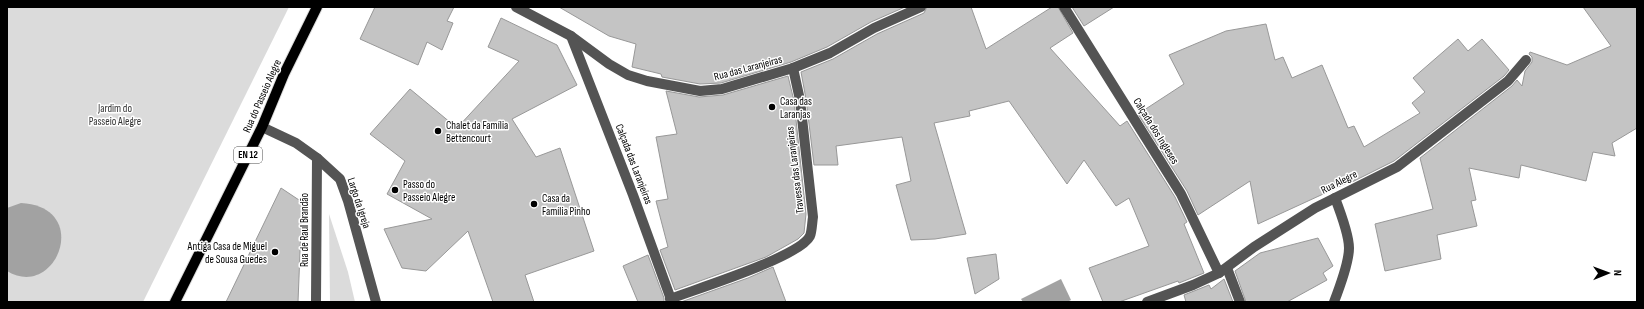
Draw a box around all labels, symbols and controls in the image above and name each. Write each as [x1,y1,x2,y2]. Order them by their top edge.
street label: Rua das Laranjeiras [713,53,784,83]
street label: Rua do Passeio Alegre [240,57,284,135]
place label: Casa das Laranjas [780,95,812,121]
street label: Calçada dos Ingleses [1130,96,1182,166]
park label: Jardim do Passeio Alegre [89,102,141,128]
marker: Casa das Laranjas [767,102,777,112]
place label: Chalet da Família Bettencourt [446,119,508,145]
street label: Calçada das Laranjeiras [613,122,655,206]
marker: Chalet da Família Bettencourt [433,126,443,136]
street label: Travessa das Laranjeiras [783,126,807,214]
road number: EN 12 [234,147,262,163]
street label: Rua Alegre [1319,167,1359,197]
street label: Largo da Igreja [345,176,373,230]
place label: Passo do Passeio Alegre [403,178,455,204]
marker: Passo do Passeio Alegre [390,185,400,195]
street label: Rua de Raul Brandão [298,192,311,267]
place label: Casa da Família Pinho [542,192,591,218]
marker: Casa da Família Pinho [529,199,539,209]
place label: Antiga Casa de Miguel de Sousa Guedes [187,240,267,266]
marker: Antiga Casa de Miguel de Sousa Guedes [270,247,280,257]
north arrow [1588,253,1628,293]
text: N [1611,270,1624,276]

